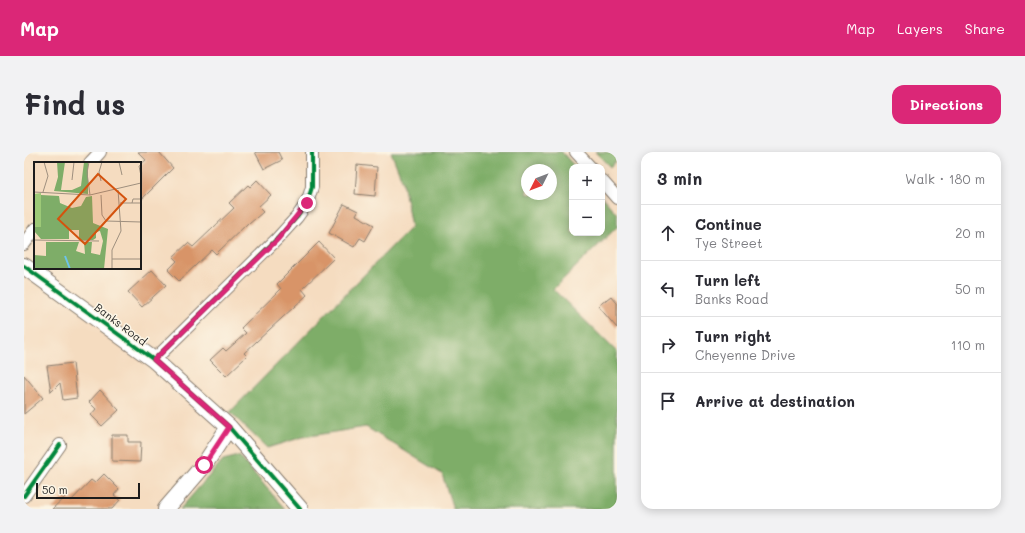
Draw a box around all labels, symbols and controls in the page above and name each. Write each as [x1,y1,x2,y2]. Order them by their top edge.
text: Map [20,16,59,41]
text: Map [846,19,875,38]
text: Layers [897,19,943,38]
text: Share [965,19,1005,38]
button: Directions [892,85,1001,124]
text: Find us [24,86,125,122]
inset map [34,162,141,269]
north arrow [521,164,557,200]
map controls [569,164,605,236]
button: + [569,164,605,200]
text: 3 min [657,167,702,189]
text: Walk · 180 m [905,170,985,187]
route end [298,194,316,212]
button: − [569,200,605,236]
text: Continue [695,214,762,234]
icon: ahead [657,222,679,244]
text: 20 m [955,224,985,241]
text: Tye Street [695,234,763,251]
text: Turn left [695,270,760,290]
icon: left [657,278,679,300]
text: 50 m [955,280,985,297]
text: Banks Road [695,290,768,307]
street label: Banks Road [92,299,150,349]
text: Turn right [695,326,772,346]
icon: right [657,334,679,356]
text: 110 m [951,336,985,353]
text: Cheyenne Drive [695,346,795,363]
icon: arrive [657,390,679,412]
text: Arrive at destination [695,391,855,411]
route start [195,456,213,474]
scale bar [36,481,140,500]
text: 50 m [42,482,68,497]

